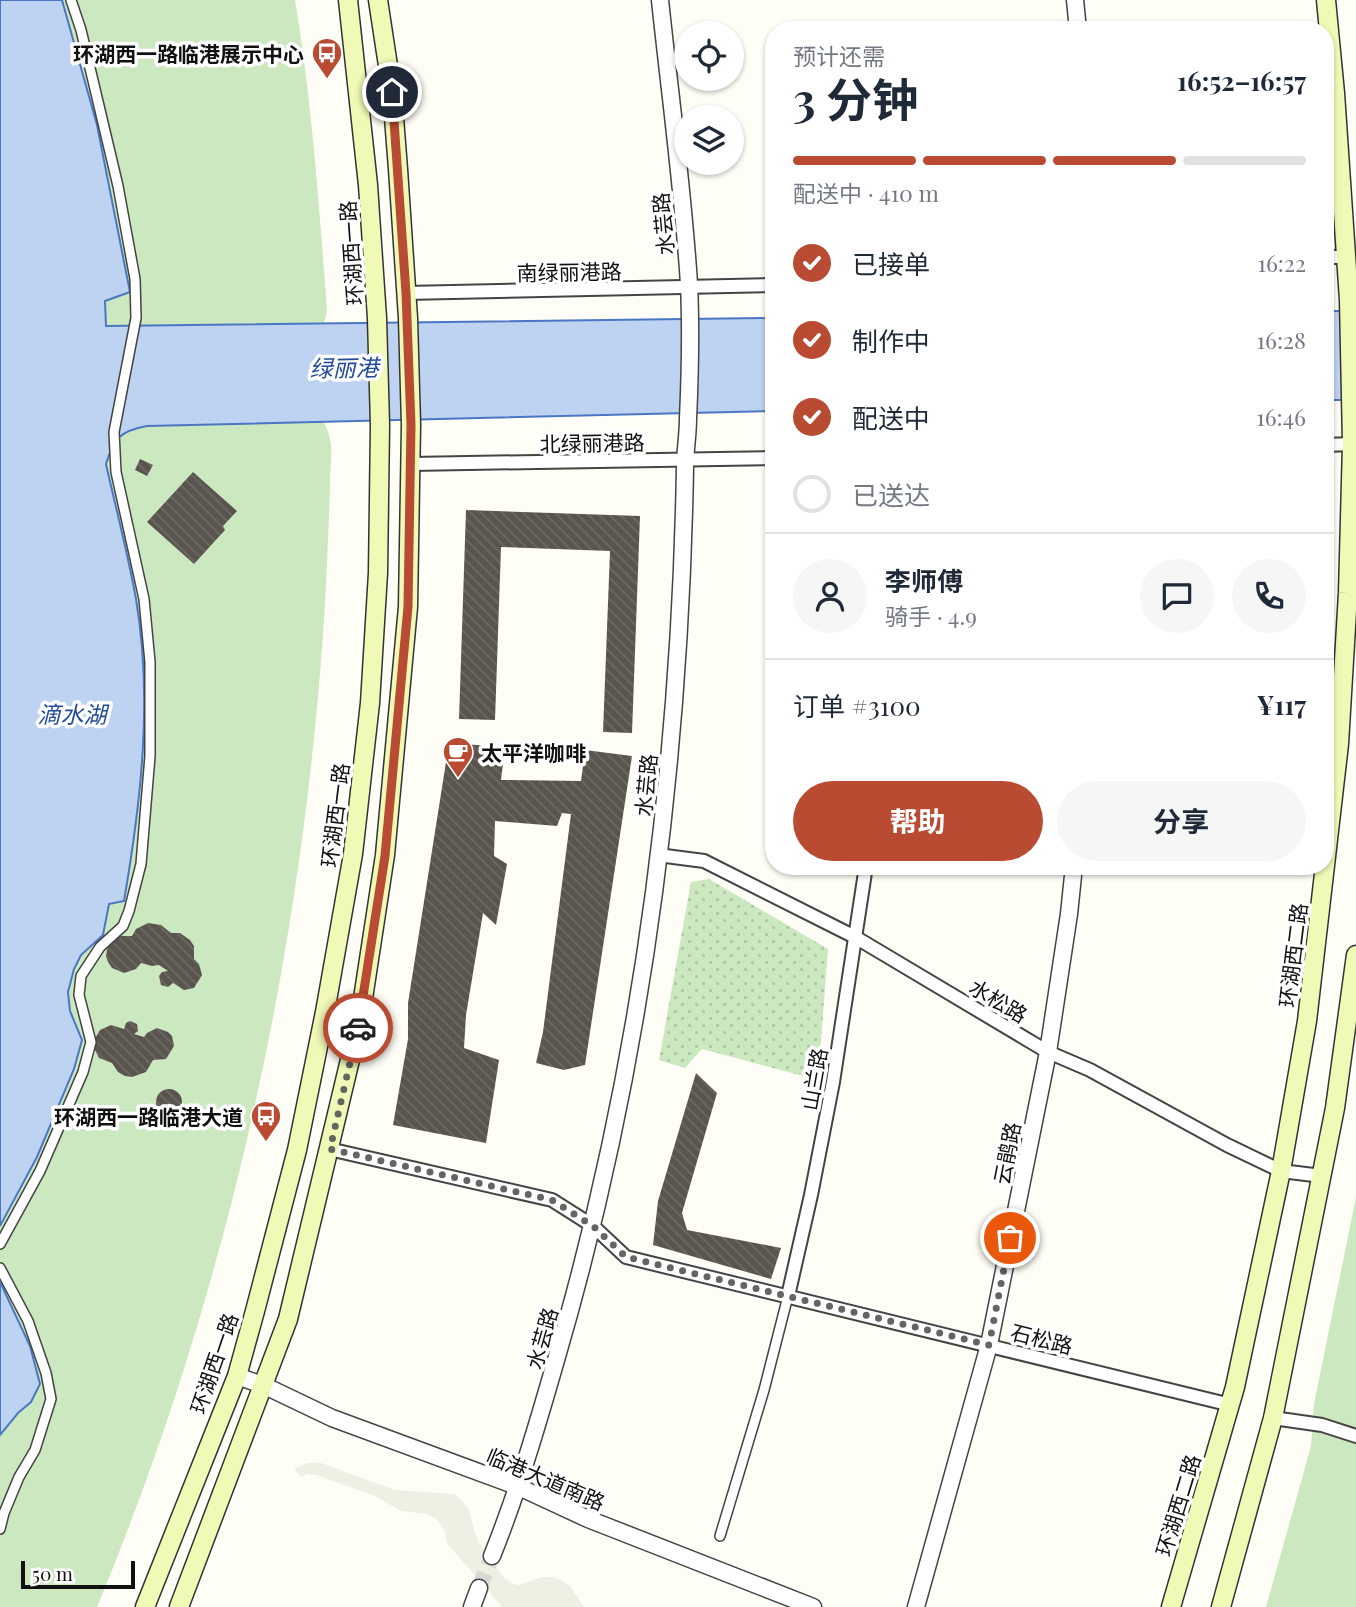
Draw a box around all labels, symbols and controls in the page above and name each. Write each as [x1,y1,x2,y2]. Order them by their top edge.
map controls [674,21,744,175]
button: locate [674,21,744,91]
bus stop icon: 环湖西一路临港展示中心 [310,36,344,80]
place label: 环湖西一路临港展示中心 [73,39,304,67]
text: 预计还需 [793,40,885,71]
pin [362,62,422,122]
text: 16:52–16:57 [1177,63,1306,98]
text: 3 分钟 [793,67,918,129]
icon: home [373,73,411,111]
button: layers [674,105,744,175]
text: 配送中 · 410 m [793,177,939,208]
street label: 水芸路 [645,191,679,257]
street label: 环湖西一路 [332,200,368,306]
icon: check [793,244,831,282]
text: 已接单 [852,246,930,281]
text: 16:22 [1257,247,1306,278]
street label: 南绿丽港路 [516,256,622,286]
icon: check [793,321,831,359]
text: 制作中 [852,323,930,358]
text: 16:28 [1257,324,1306,355]
water label: 绿丽港 [309,351,382,383]
icon: check [793,398,831,436]
text: 配送中 [852,400,930,435]
text: 16:46 [1256,401,1306,432]
street label: 北绿丽港路 [539,427,645,457]
text: 已送达 [852,477,930,512]
button: person [793,559,867,633]
button: chat [1140,559,1214,633]
button: phone [1232,559,1306,633]
text: 李师傅 [885,563,963,598]
text: 骑手 · 4.9 [885,600,977,631]
text: ¥117 [1257,687,1306,722]
text: 订单 #3100 [793,688,921,723]
water label: 滴水湖 [38,698,110,729]
cafe icon: 太平洋咖啡 [441,735,475,779]
place label: 太平洋咖啡 [481,738,586,766]
street label: 水芸路 [628,752,662,818]
street label: 环湖西一路 [314,761,354,869]
button: 帮助 [793,781,1043,861]
button: 分享 [1057,781,1306,861]
street label: 环湖西二路 [1272,901,1312,1009]
street label: 水松路 [965,972,1033,1028]
courier [323,993,393,1063]
icon: car [339,1009,377,1047]
street label: 山兰路 [794,1046,832,1112]
bus stop icon: 环湖西一路临港大道 [249,1099,283,1143]
place label: 环湖西一路临港大道 [54,1102,243,1130]
street label: 云鹃路 [986,1119,1026,1187]
pin [980,1208,1040,1268]
icon: bag [991,1219,1029,1257]
street label: 水芸路 [519,1304,563,1372]
street label: 环湖西一路 [183,1309,243,1417]
street label: 石松路 [1008,1317,1076,1359]
street label: 临港大道南路 [483,1440,609,1516]
street label: 环湖西二路 [1148,1451,1206,1559]
scale bar [21,1558,135,1590]
text: 50 m [32,1560,73,1586]

